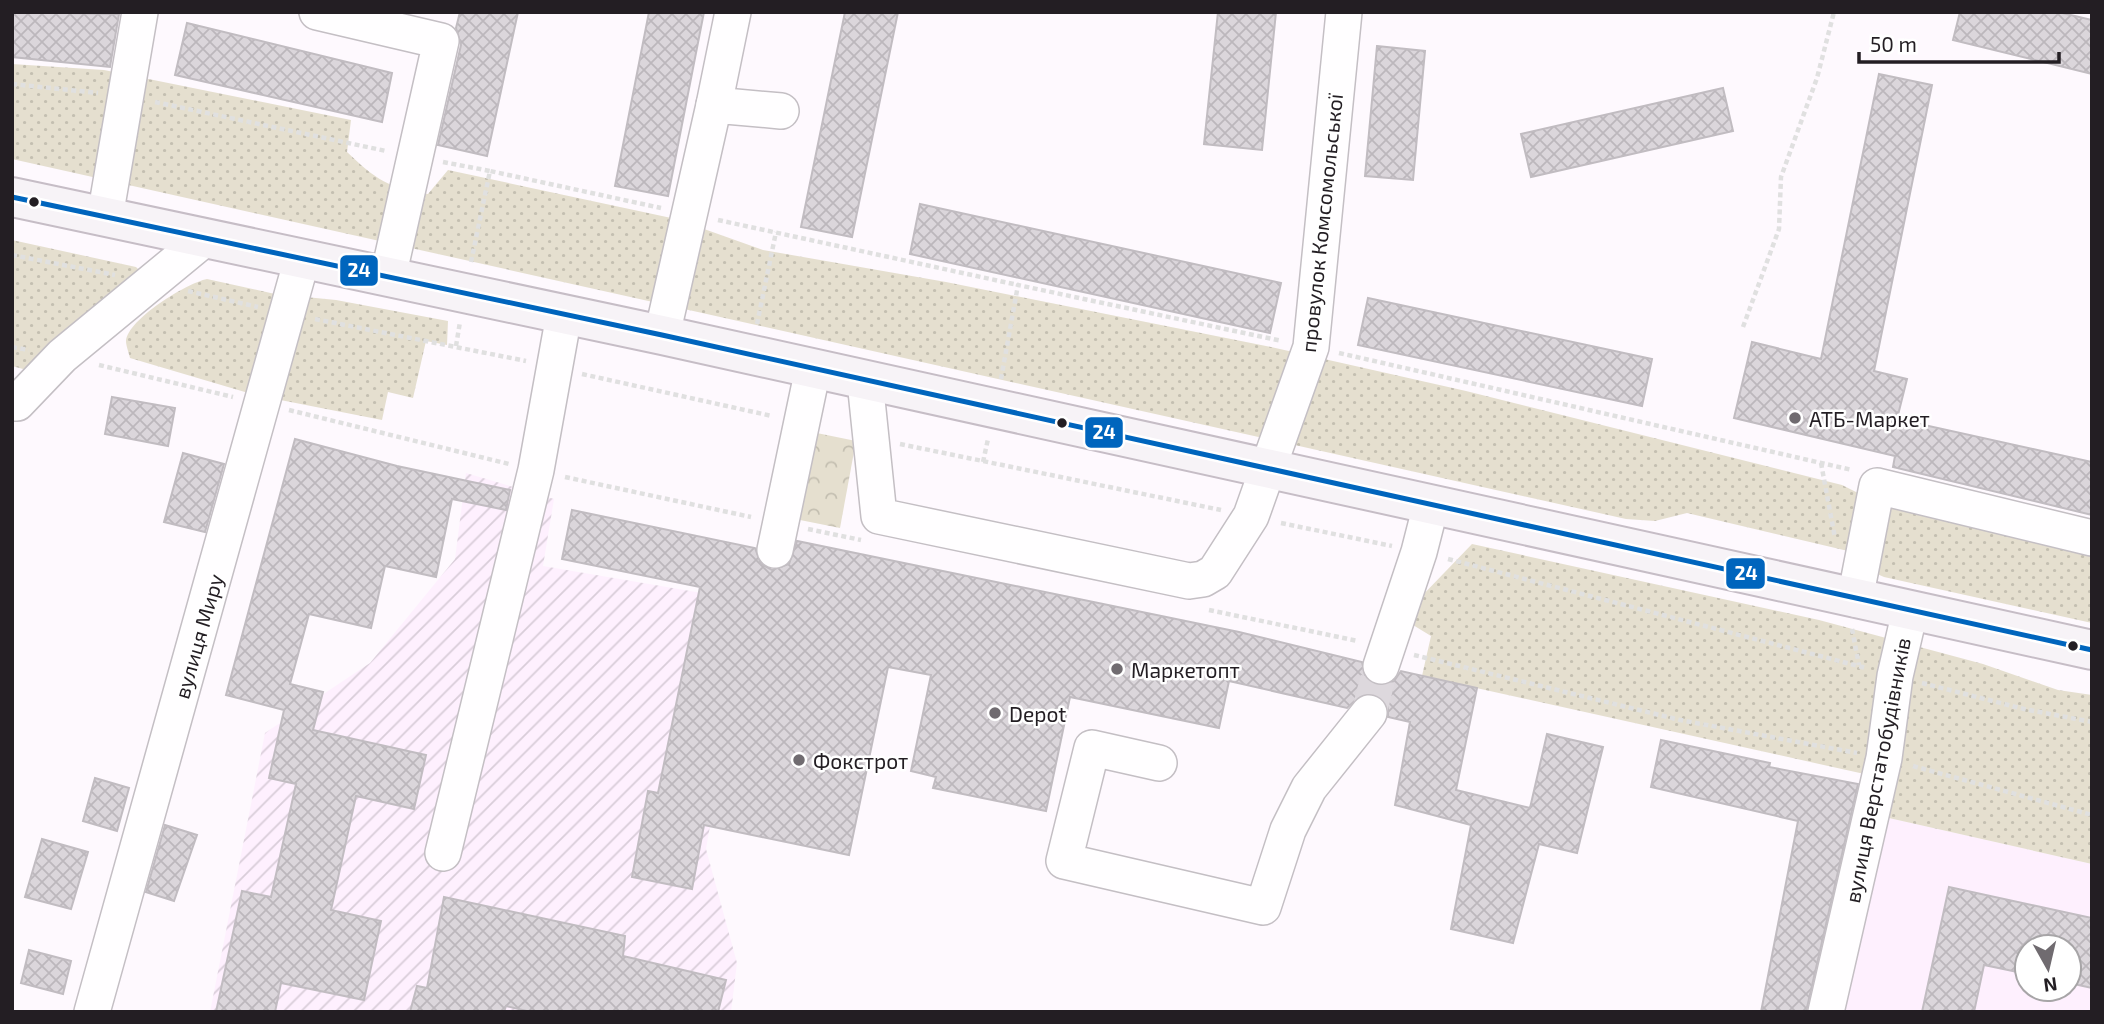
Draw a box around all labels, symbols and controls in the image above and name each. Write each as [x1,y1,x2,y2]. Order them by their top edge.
scale bar [1859,21,2058,65]
text: 50 m [1870,31,1917,56]
street label: провулок Комсомольської [1295,92,1348,354]
unlabelled marker [27,195,41,209]
line badge: 24 [339,254,379,287]
text: 24 [347,258,371,281]
place label: АТБ-Маркет [1809,406,1930,431]
marker: АТБ-Маркет [1787,410,1803,426]
unlabelled marker [1055,416,1069,430]
line badge: 24 [1084,416,1124,449]
text: 24 [1092,420,1116,443]
line badge: 24 [1725,557,1766,590]
text: 24 [1734,561,1758,584]
street label: вулиця Миру [168,571,229,702]
street label: вулиця Верстатобудівників [1839,635,1916,905]
unlabelled marker [2066,639,2080,653]
place label: Маркетопт [1131,657,1240,682]
marker: Маркетопт [1109,661,1125,677]
place label: Depot [1009,701,1066,726]
marker: Depot [987,705,1003,721]
place label: Фокстрот [813,748,908,773]
marker: Фокстрот [791,752,807,768]
north arrow [2013,933,2083,1003]
text: N [2042,973,2059,998]

